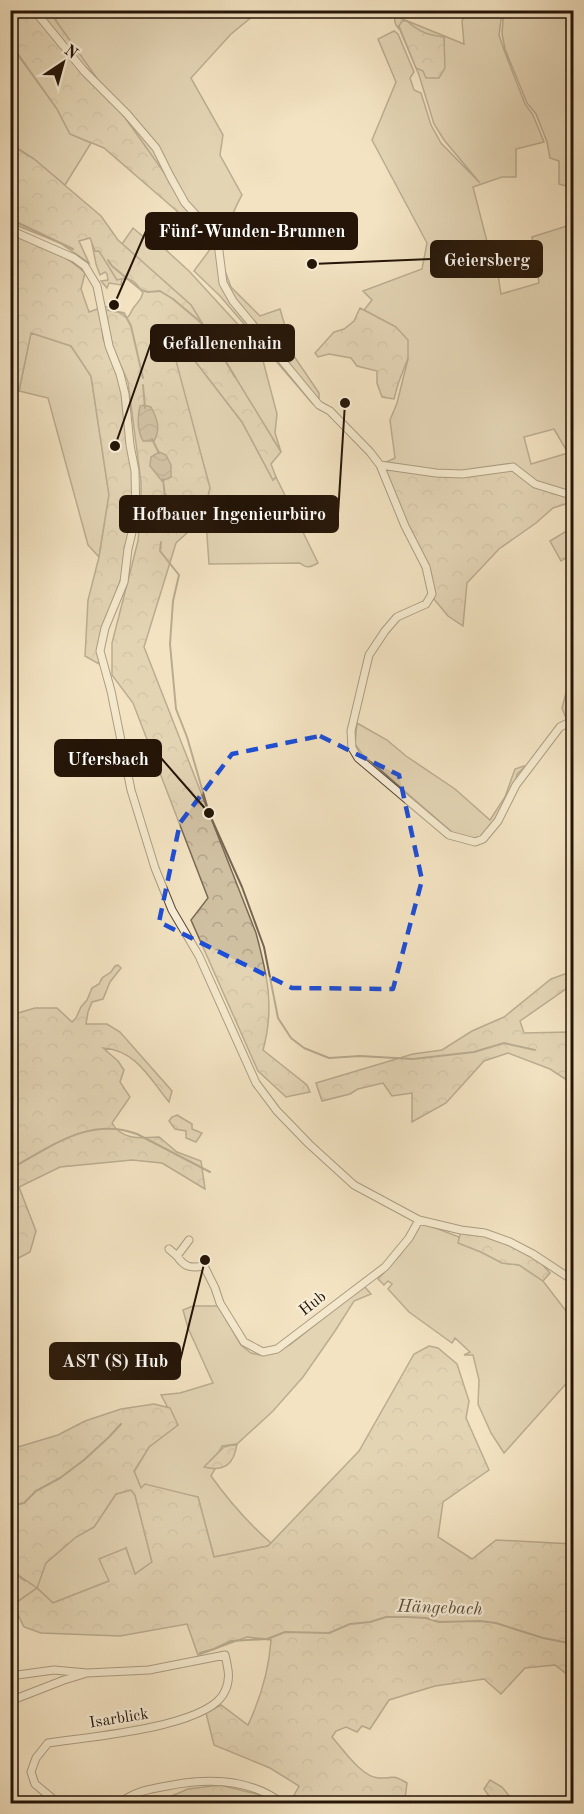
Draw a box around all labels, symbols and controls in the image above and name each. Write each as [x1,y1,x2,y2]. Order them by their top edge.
north arrow [33,33,93,93]
text: N [61,42,81,63]
callout: Fünf-Wunden-Brunnen [146,213,357,249]
text: Fünf-Wunden-Brunnen [159,223,345,241]
callout: Geiersberg [431,241,542,277]
text: Geiersberg [444,252,530,270]
callout: Gefallenenhain [151,325,294,361]
text: Gefallenenhain [162,335,282,353]
callout: Hofbauer Ingenieurbüro [120,496,338,532]
text: Hofbauer Ingenieurbüro [132,506,326,524]
callout: Ufersbach [55,740,161,776]
text: Ufersbach [67,751,149,769]
street label: Hub [297,1289,329,1319]
callout: AST (S) Hub [50,1343,180,1379]
text: AST (S) Hub [62,1353,168,1371]
water label: Hängebach [396,1597,483,1618]
street label: Isarblick [88,1706,150,1732]

